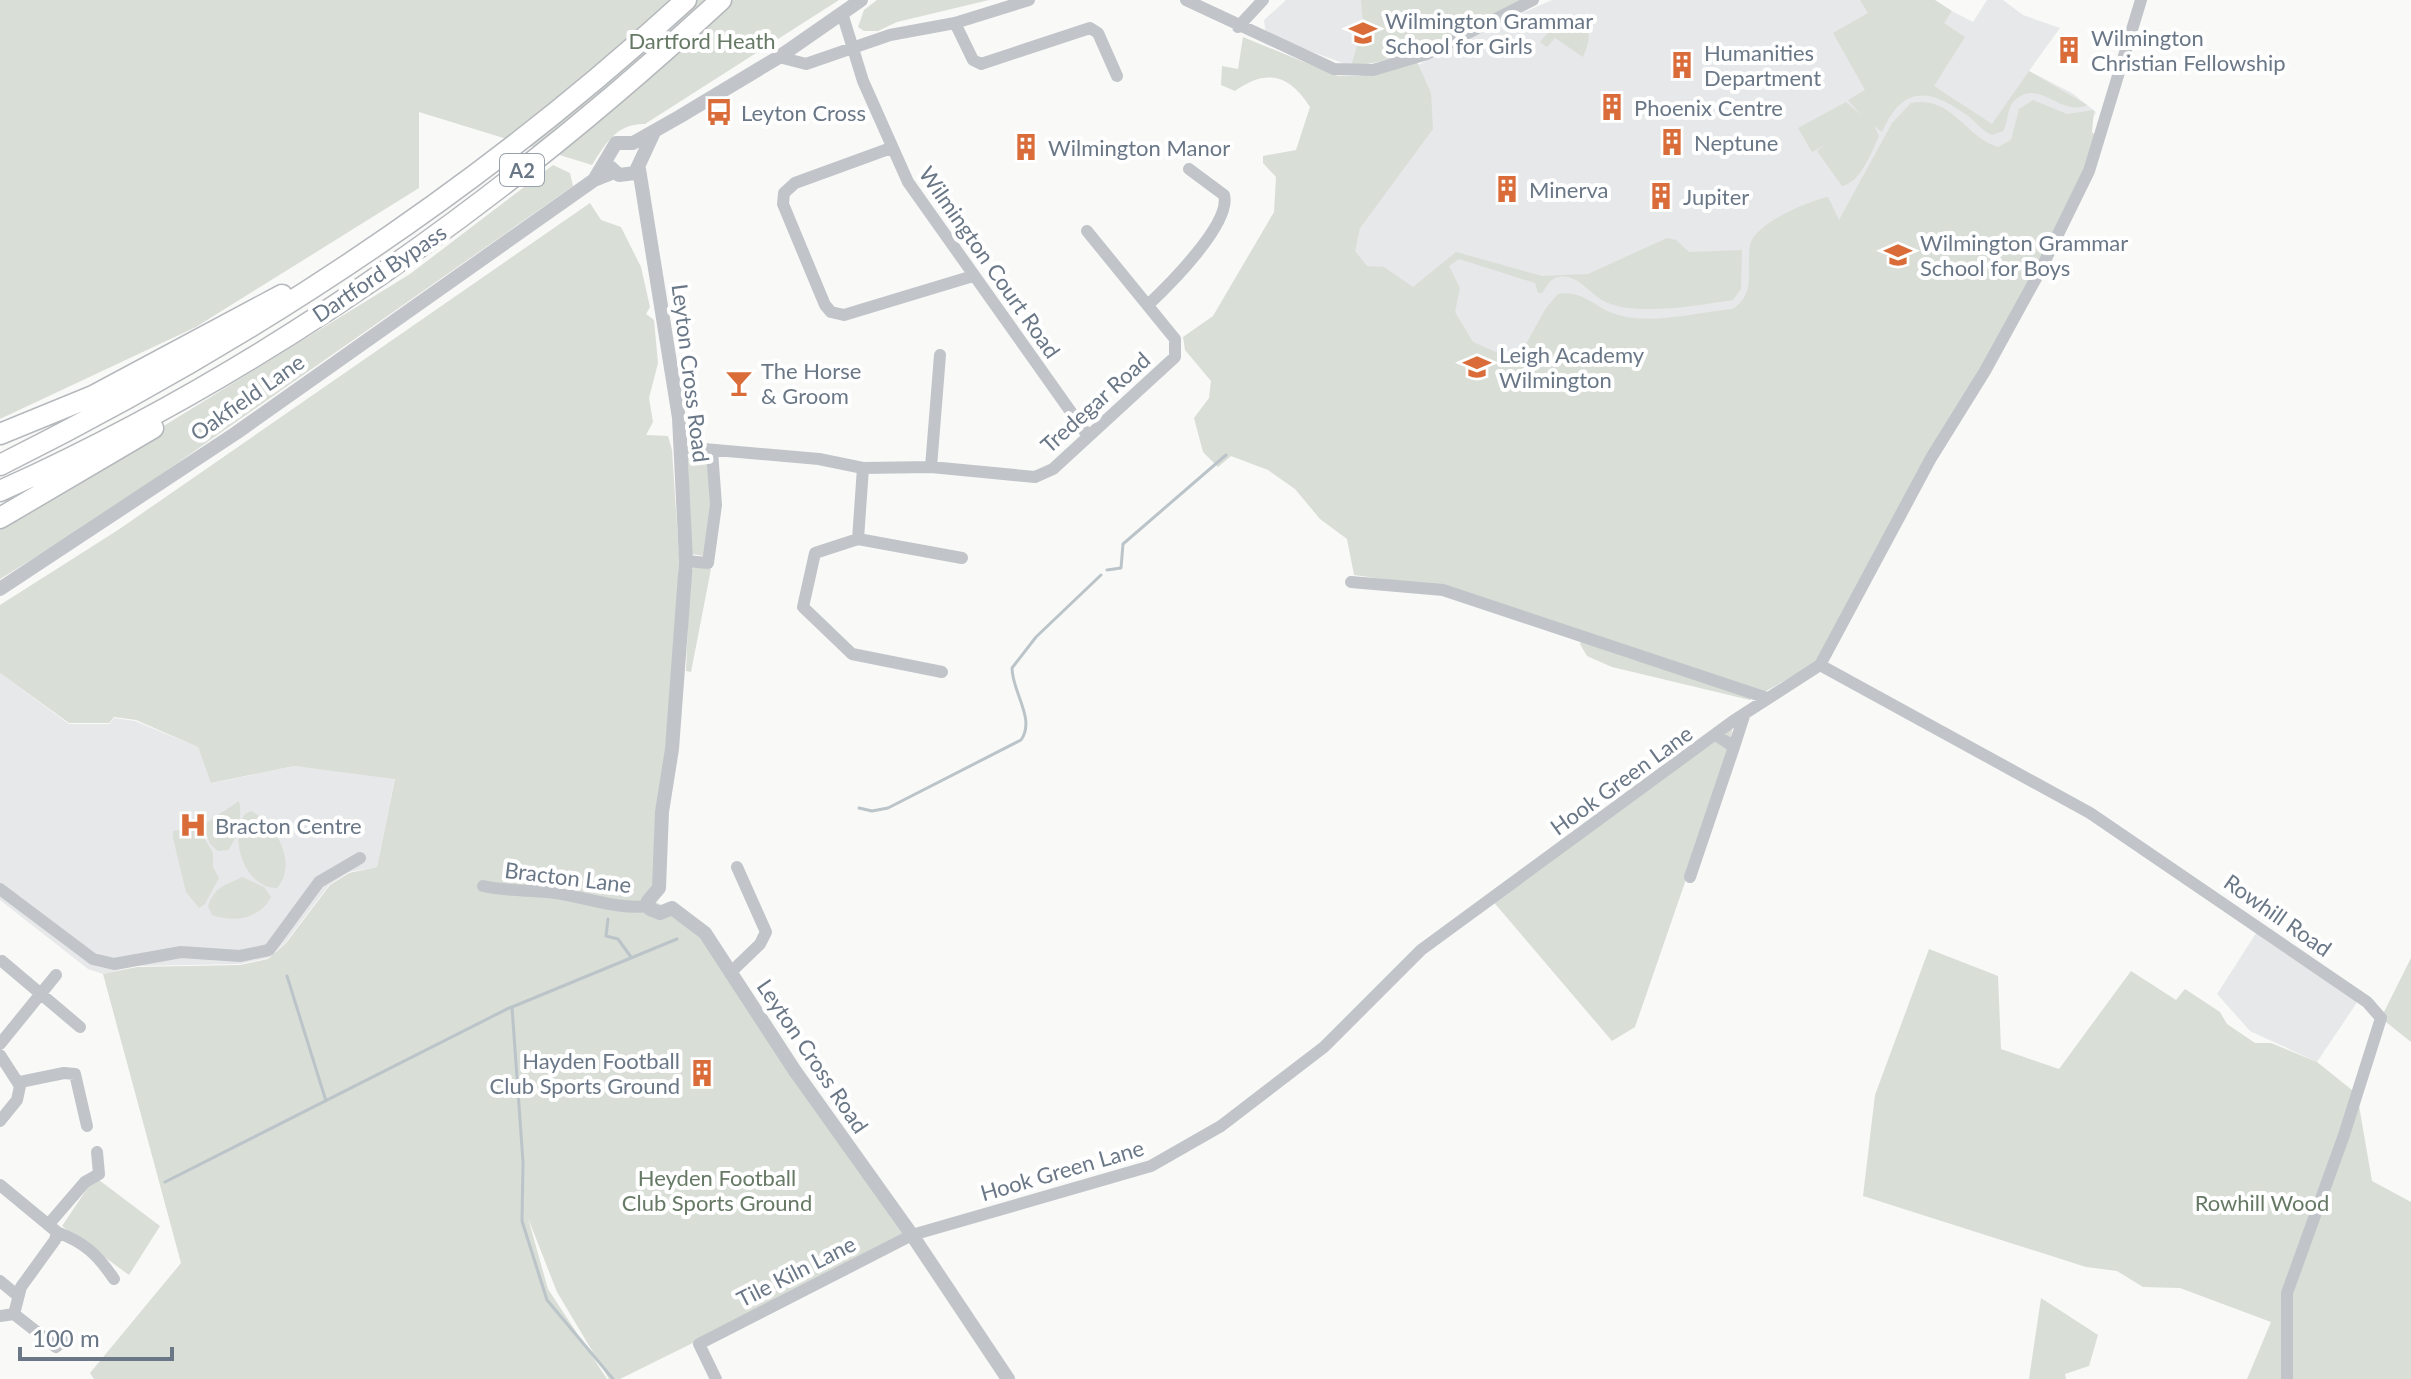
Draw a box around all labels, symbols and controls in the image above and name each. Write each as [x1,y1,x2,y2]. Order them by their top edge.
place label: Wilmington Grammar School for Girls [1385,7,1593,59]
school or university icon: Wilmington Grammar School for Girls [1348,18,1378,48]
place label: Wilmington Christian Fellowship [2091,24,2286,76]
park label: Dartford Heath [628,27,776,54]
building icon: Wilmington Christian Fellowship [2054,35,2084,65]
place label: Humanities Department [1704,39,1821,91]
building icon: Humanities Department [1667,50,1697,80]
building icon: Phoenix Centre [1597,92,1627,122]
place label: Phoenix Centre [1634,94,1783,121]
bus stop icon: Leyton Cross [704,97,734,127]
place label: Leyton Cross [741,99,866,126]
building icon: Neptune [1657,127,1687,157]
place label: Neptune [1694,129,1778,156]
building icon: Wilmington Manor [1011,132,1041,162]
place label: Wilmington Manor [1048,134,1230,161]
road number: A2 [500,154,544,186]
street label: Wilmington Court Road [914,161,1066,363]
building icon: Minerva [1492,174,1522,204]
place label: Minerva [1529,176,1609,203]
building icon: Jupiter [1646,181,1676,211]
place label: Jupiter [1683,183,1749,210]
street label: Dartford Bypass [307,218,451,328]
place label: Wilmington Grammar School for Boys [1920,229,2128,281]
school or university icon: Wilmington Grammar School for Boys [1883,240,1913,270]
street label: Leyton Cross Road [667,282,715,464]
place label: Leigh Academy Wilmington [1499,341,1645,393]
street label: Tredegar Road [1035,346,1155,458]
street label: Oakfield Lane [185,348,309,446]
school or university icon: Leigh Academy Wilmington [1462,352,1492,382]
place label: The Horse & Groom [761,357,861,409]
bar icon: The Horse & Groom [724,368,754,398]
street label: Hook Green Lane [1545,719,1697,841]
hospital icon: Bracton Centre [178,810,208,840]
place label: Bracton Centre [215,812,362,839]
street label: Bracton Lane [503,856,633,898]
street label: Rowhill Road [2219,868,2337,962]
street label: Leyton Cross Road [752,974,874,1138]
place label: Hayden Football Club Sports Ground [490,1047,680,1099]
building icon: Hayden Football Club Sports Ground [687,1058,717,1088]
street label: Hook Green Lane [977,1134,1147,1206]
park label: Heyden Football Club Sports Ground [622,1164,812,1216]
park label: Rowhill Wood [2195,1189,2329,1216]
street label: Tile Kiln Lane [732,1230,860,1312]
scale bar [20,1311,172,1361]
text: 100 m [32,1323,100,1352]

